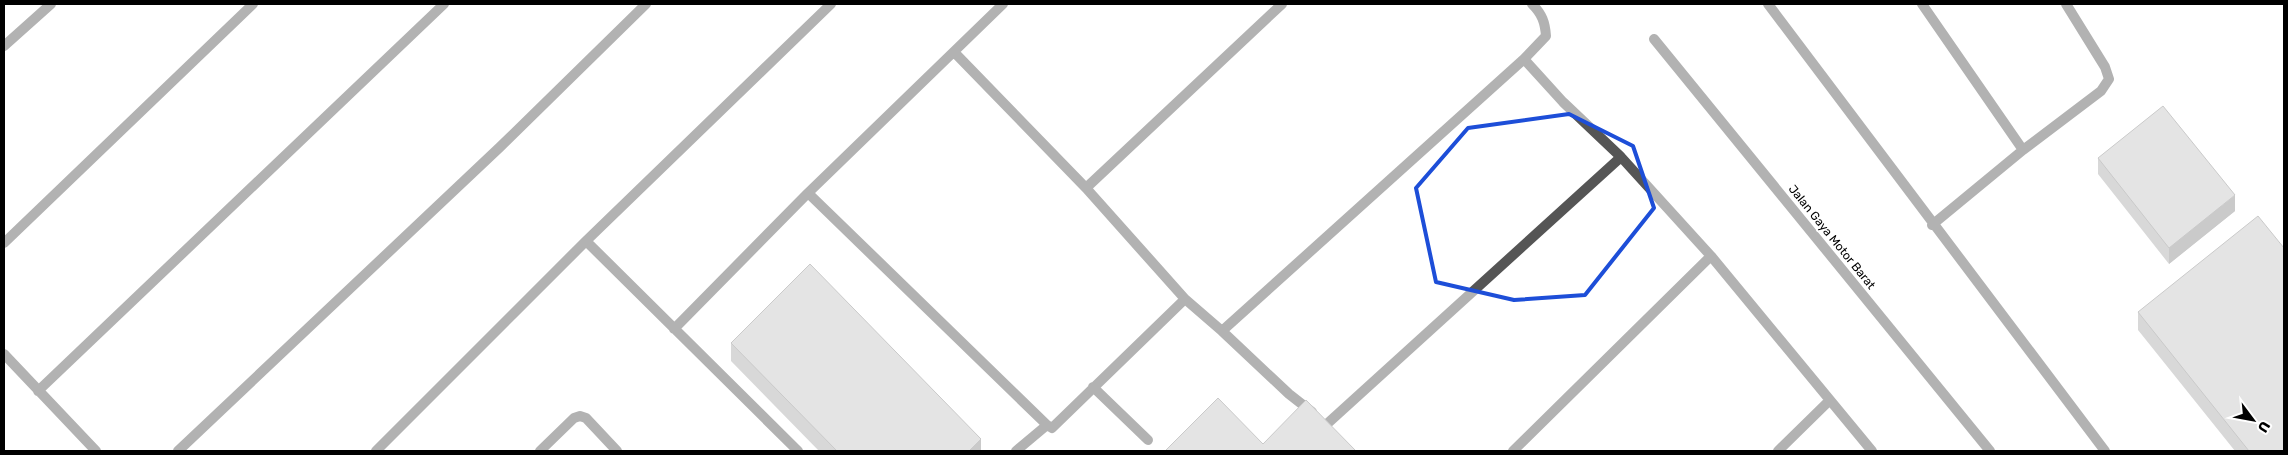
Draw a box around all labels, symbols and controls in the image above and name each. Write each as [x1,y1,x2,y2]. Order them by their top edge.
street label: Jalan Gaya Motor Barat [1786,182,1879,292]
north arrow [2228,395,2278,445]
text: U [2254,418,2274,435]

